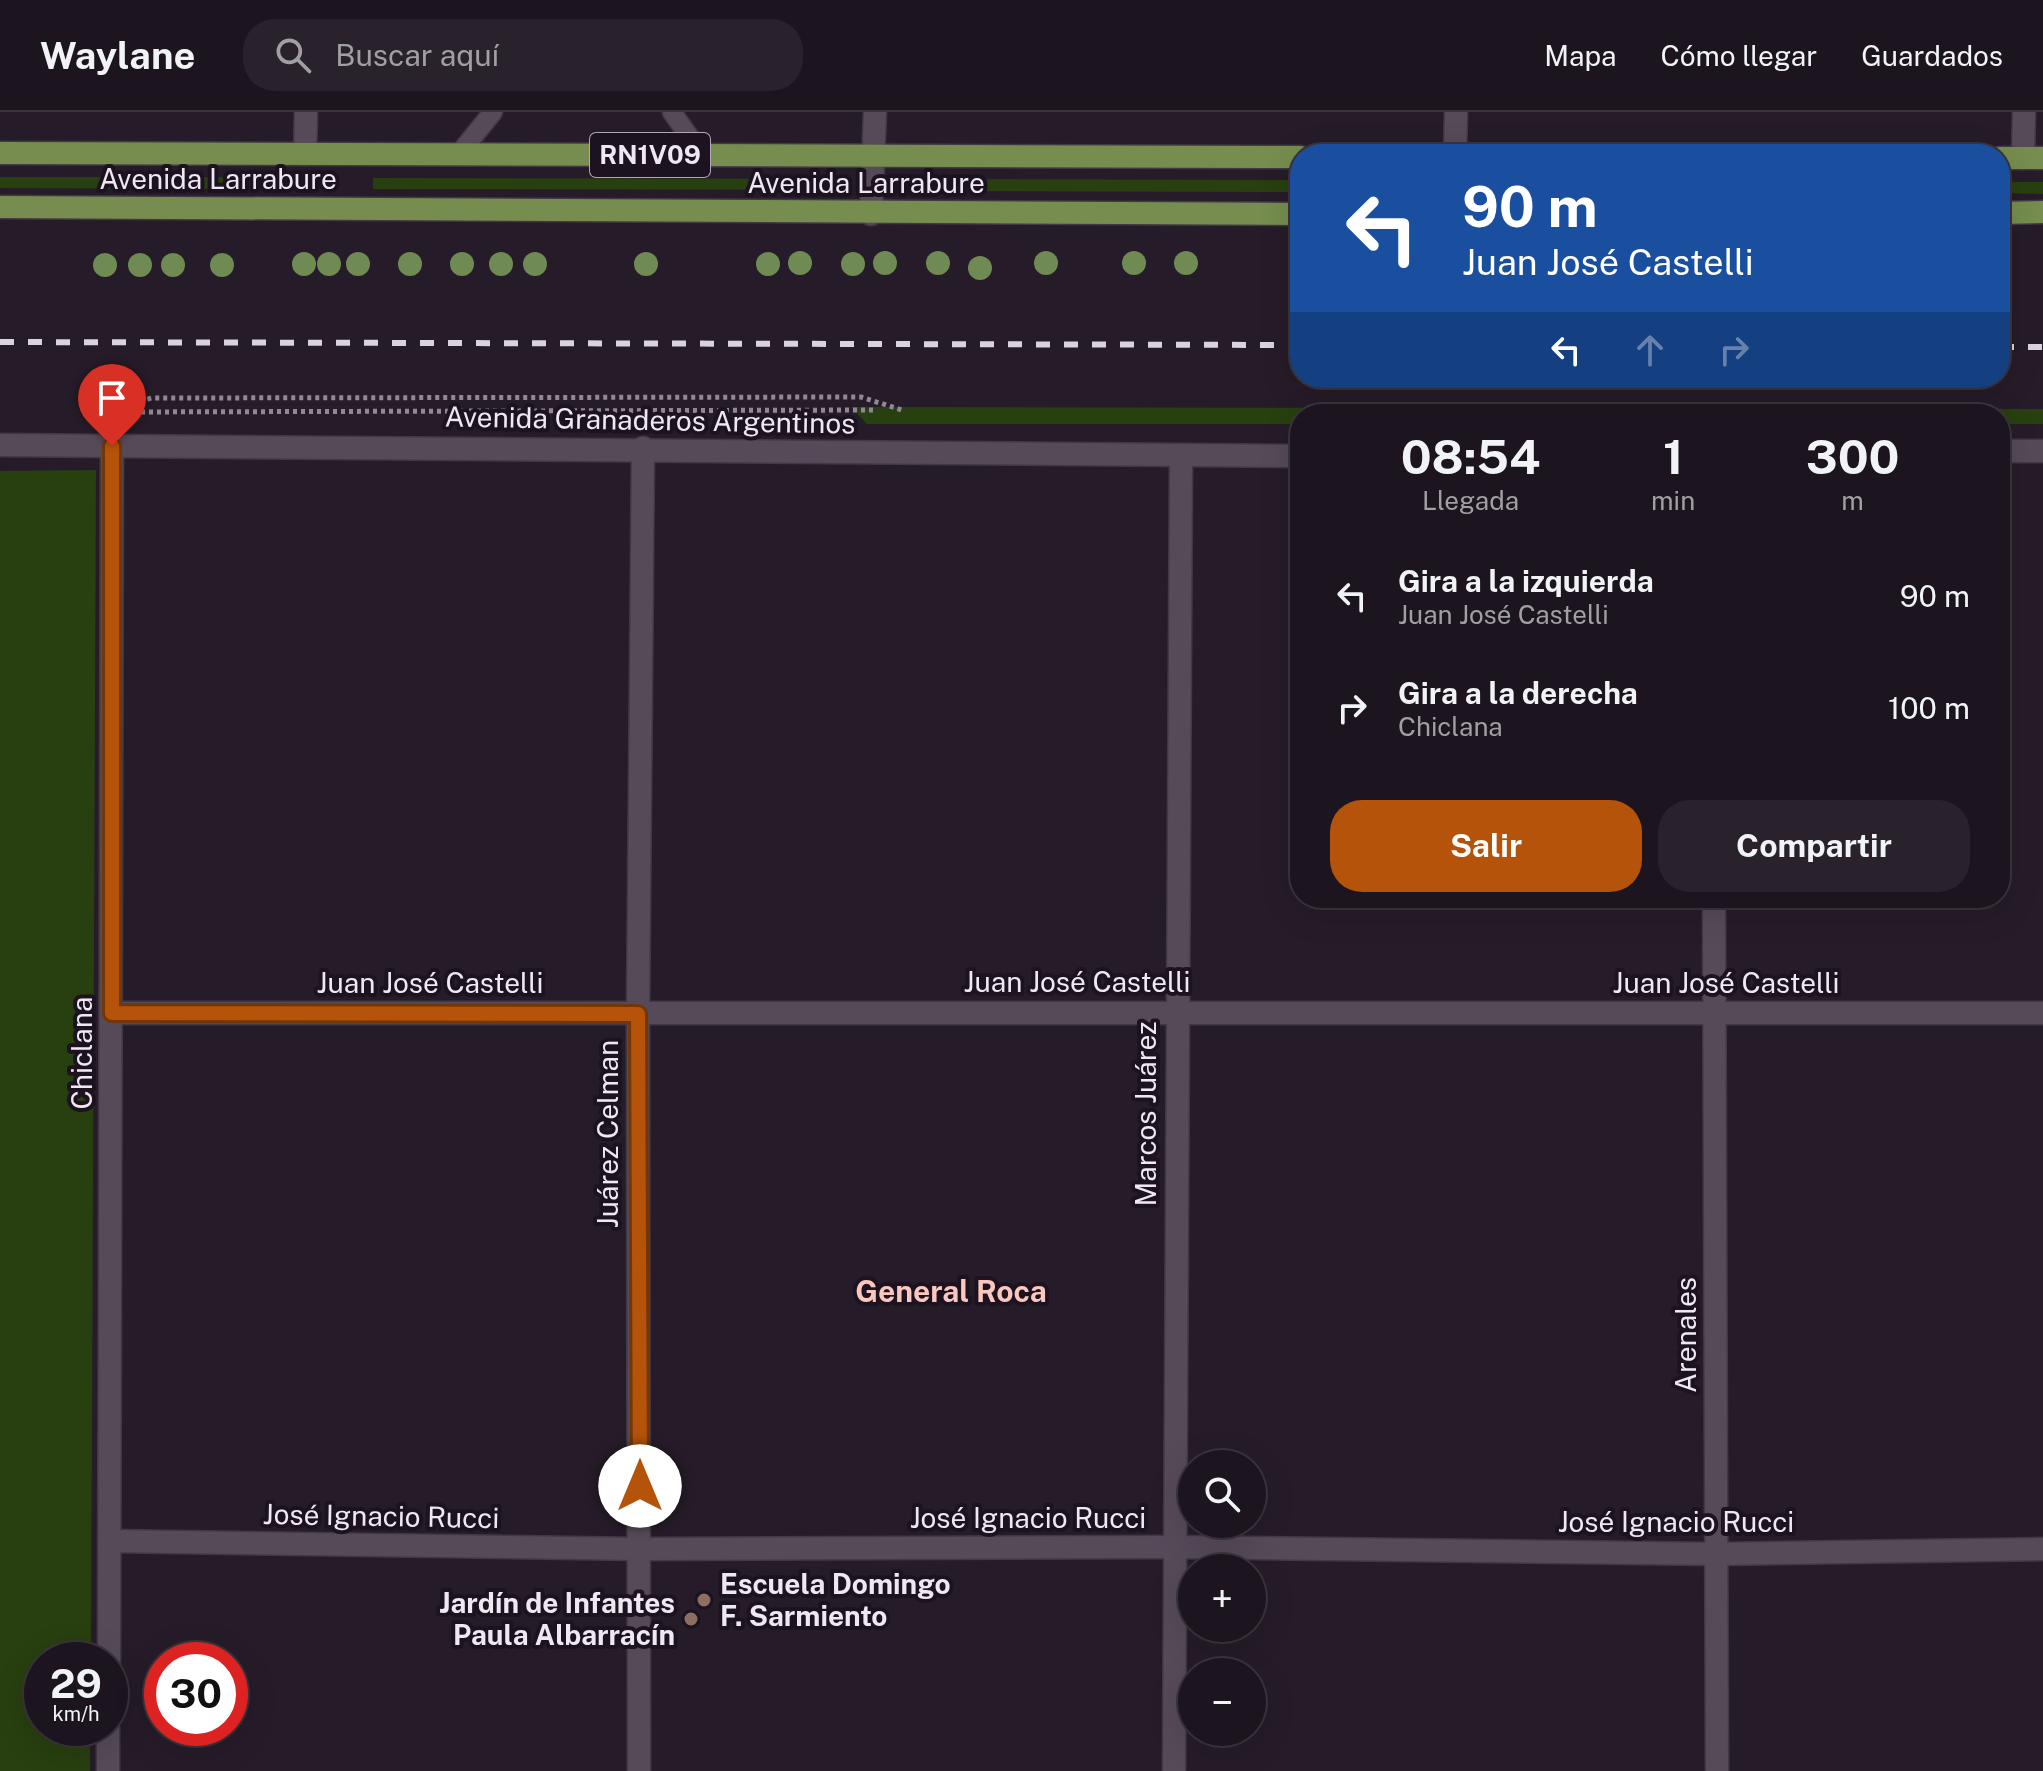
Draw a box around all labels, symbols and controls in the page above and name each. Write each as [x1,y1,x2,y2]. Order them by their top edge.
search box [243,19,803,91]
text: Waylane [40,33,195,78]
icon: search [271,33,315,77]
text: Buscar aquí [335,37,499,73]
text: Mapa [1544,39,1616,72]
text: Cómo llegar [1660,39,1817,72]
text: Guardados [1861,39,2003,72]
road number: RN1V09 [590,133,710,177]
street label: Avenida Larrabure [99,162,337,195]
street label: Avenida Larrabure [747,166,985,199]
text: 90 m [1462,174,1598,240]
icon: left [1330,176,1434,280]
text: Juan José Castelli [1462,241,1754,283]
icon: left [1544,328,1588,372]
icon: ahead [1628,328,1672,372]
icon: right [1712,328,1756,372]
pin [78,364,146,446]
icon: arrive [90,376,134,420]
street label: Avenida Granaderos Argentinos [444,399,856,440]
text: 08:54 [1401,428,1540,485]
text: 1 [1663,428,1683,485]
text: 300 [1806,428,1899,485]
text: Llegada [1422,485,1519,516]
text: min [1651,485,1695,516]
text: m [1841,485,1864,516]
text: Gira a la izquierda [1398,563,1654,599]
icon: left [1330,574,1374,618]
text: 90 m [1900,578,1970,614]
text: Juan José Castelli [1398,599,1609,630]
text: Gira a la derecha [1398,675,1638,711]
icon: right [1330,686,1374,730]
text: 100 m [1888,690,1970,726]
text: Chiclana [1398,711,1503,742]
button: Salir [1330,800,1642,892]
button: Compartir [1658,800,1970,892]
street label: Juan José Castelli [964,965,1190,998]
street label: Juan José Castelli [317,966,543,999]
street label: Juan José Castelli [1613,966,1839,999]
street label: Chiclana [65,997,98,1109]
street label: Marcos Juárez [1129,1022,1162,1206]
street label: Juárez Celman [591,1040,624,1228]
district label: General Roca [855,1273,1047,1309]
street label: Arenales [1669,1277,1702,1393]
position arrow [598,1444,682,1528]
map controls [1178,1450,1266,1746]
button: search [1178,1450,1266,1538]
street label: José Ignacio Rucci [262,1497,500,1534]
street label: José Ignacio Rucci [910,1501,1146,1534]
street label: José Ignacio Rucci [1558,1505,1794,1538]
button: + [1178,1554,1266,1642]
place label: Escuela Domingo F. Sarmiento [720,1567,951,1632]
place label: Jardín de Infantes Paula Albarracín [439,1586,675,1651]
marker: Escuela Domingo F. Sarmiento [695,1591,713,1609]
marker: Jardín de Infantes Paula Albarracín [682,1610,700,1628]
speed limit sign: 30 [144,1642,248,1746]
button: − [1178,1658,1266,1746]
text: 29 [50,1660,102,1707]
text: km/h [52,1702,100,1726]

